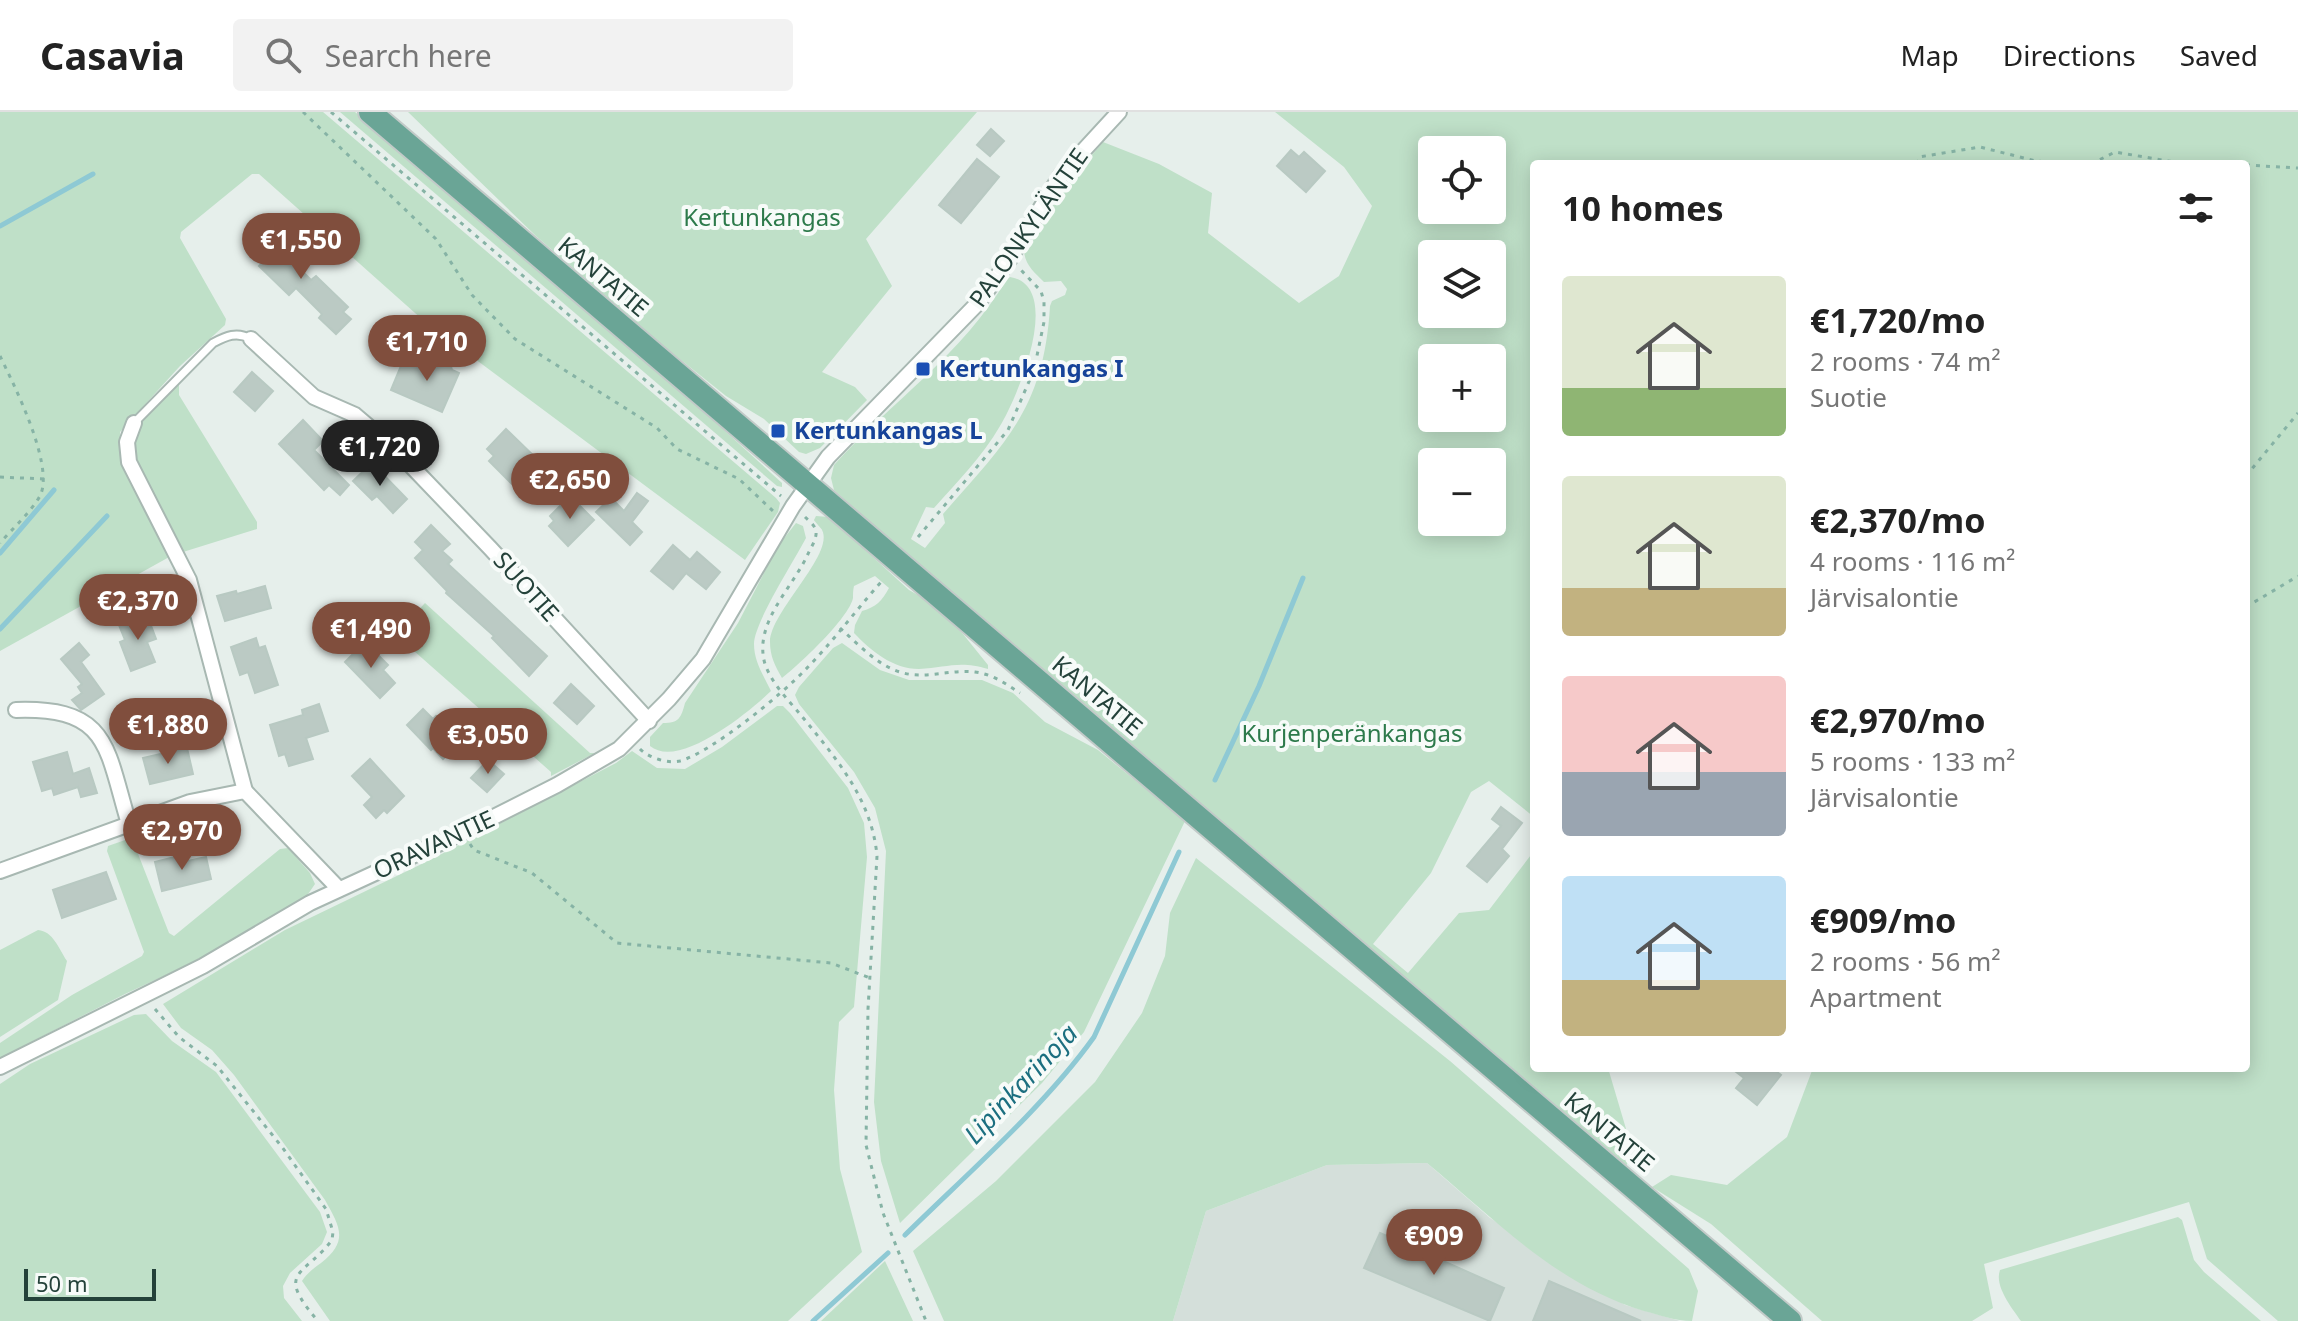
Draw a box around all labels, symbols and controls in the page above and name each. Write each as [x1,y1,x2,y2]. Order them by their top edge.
search box [233,19,793,91]
text: Casavia [40,29,185,81]
icon: search [261,33,305,77]
text: Search here [325,35,492,76]
text: Map [1900,36,1959,74]
text: Directions [2003,36,2136,74]
text: Saved [2180,36,2258,74]
map controls [1418,136,1506,536]
button: locate [1418,136,1506,224]
street label: PALONKYLÄNTIE [961,141,1095,313]
text: 10 homes [1562,185,1724,231]
icon: filters [2174,186,2218,230]
park label: Kertunkangas [683,200,841,233]
pin: €1,550 [236,213,366,281]
text: €1,550 [260,221,342,257]
street label: KANTATIE [552,228,656,323]
button: layers [1418,240,1506,328]
text: €1,720/mo [1810,297,1985,343]
icon: home [1626,308,1722,404]
pin: €1,710 [362,315,492,383]
text: €1,710 [386,323,468,359]
text: 2 rooms · 74 m² [1810,343,2000,379]
button: + [1418,344,1506,432]
place label: Kertunkangas I [939,351,1124,384]
marker: Kertunkangas I [914,360,932,378]
text: Suotie [1810,379,1887,415]
place label: Kertunkangas L [794,413,983,446]
pin: €1,720 [315,420,445,488]
marker: Kertunkangas L [769,422,787,440]
text: €1,720 [339,428,421,464]
button: − [1418,448,1506,536]
pin: €2,650 [505,453,635,521]
text: €2,650 [529,461,611,497]
text: €2,370/mo [1810,497,1985,543]
icon: home [1626,508,1722,604]
text: 4 rooms · 116 m² [1810,543,2015,579]
street label: SUOTIE [487,544,567,628]
pin: €2,370 [73,574,203,642]
text: Järvisalontie [1810,579,1959,615]
text: €2,370 [97,582,179,618]
pin: €1,490 [306,602,436,670]
text: €1,490 [330,610,412,646]
street label: KANTATIE [1046,647,1150,742]
text: €2,970/mo [1810,697,1985,743]
pin: €1,880 [103,698,233,766]
text: €1,880 [127,706,209,742]
pin: €3,050 [423,708,553,776]
icon: home [1626,708,1722,804]
text: €3,050 [447,716,529,752]
park label: Kurjenperänkangas [1241,716,1463,749]
text: 5 rooms · 133 m² [1810,743,2015,779]
text: Järvisalontie [1810,779,1959,815]
street label: ORAVANTIE [368,801,499,886]
pin: €2,970 [117,804,247,872]
text: €2,970 [141,812,223,848]
text: €909/mo [1810,897,1956,943]
icon: home [1626,908,1722,1004]
text: 2 rooms · 56 m² [1810,943,2000,979]
text: Apartment [1810,979,1942,1015]
water label: Lipinkarinoja [955,1015,1085,1151]
street label: KANTATIE [1558,1083,1662,1178]
pin: €909 [1387,1209,1481,1277]
text: €909 [1404,1217,1464,1253]
scale bar [24,1265,156,1301]
text: 50 m [36,1268,87,1298]

